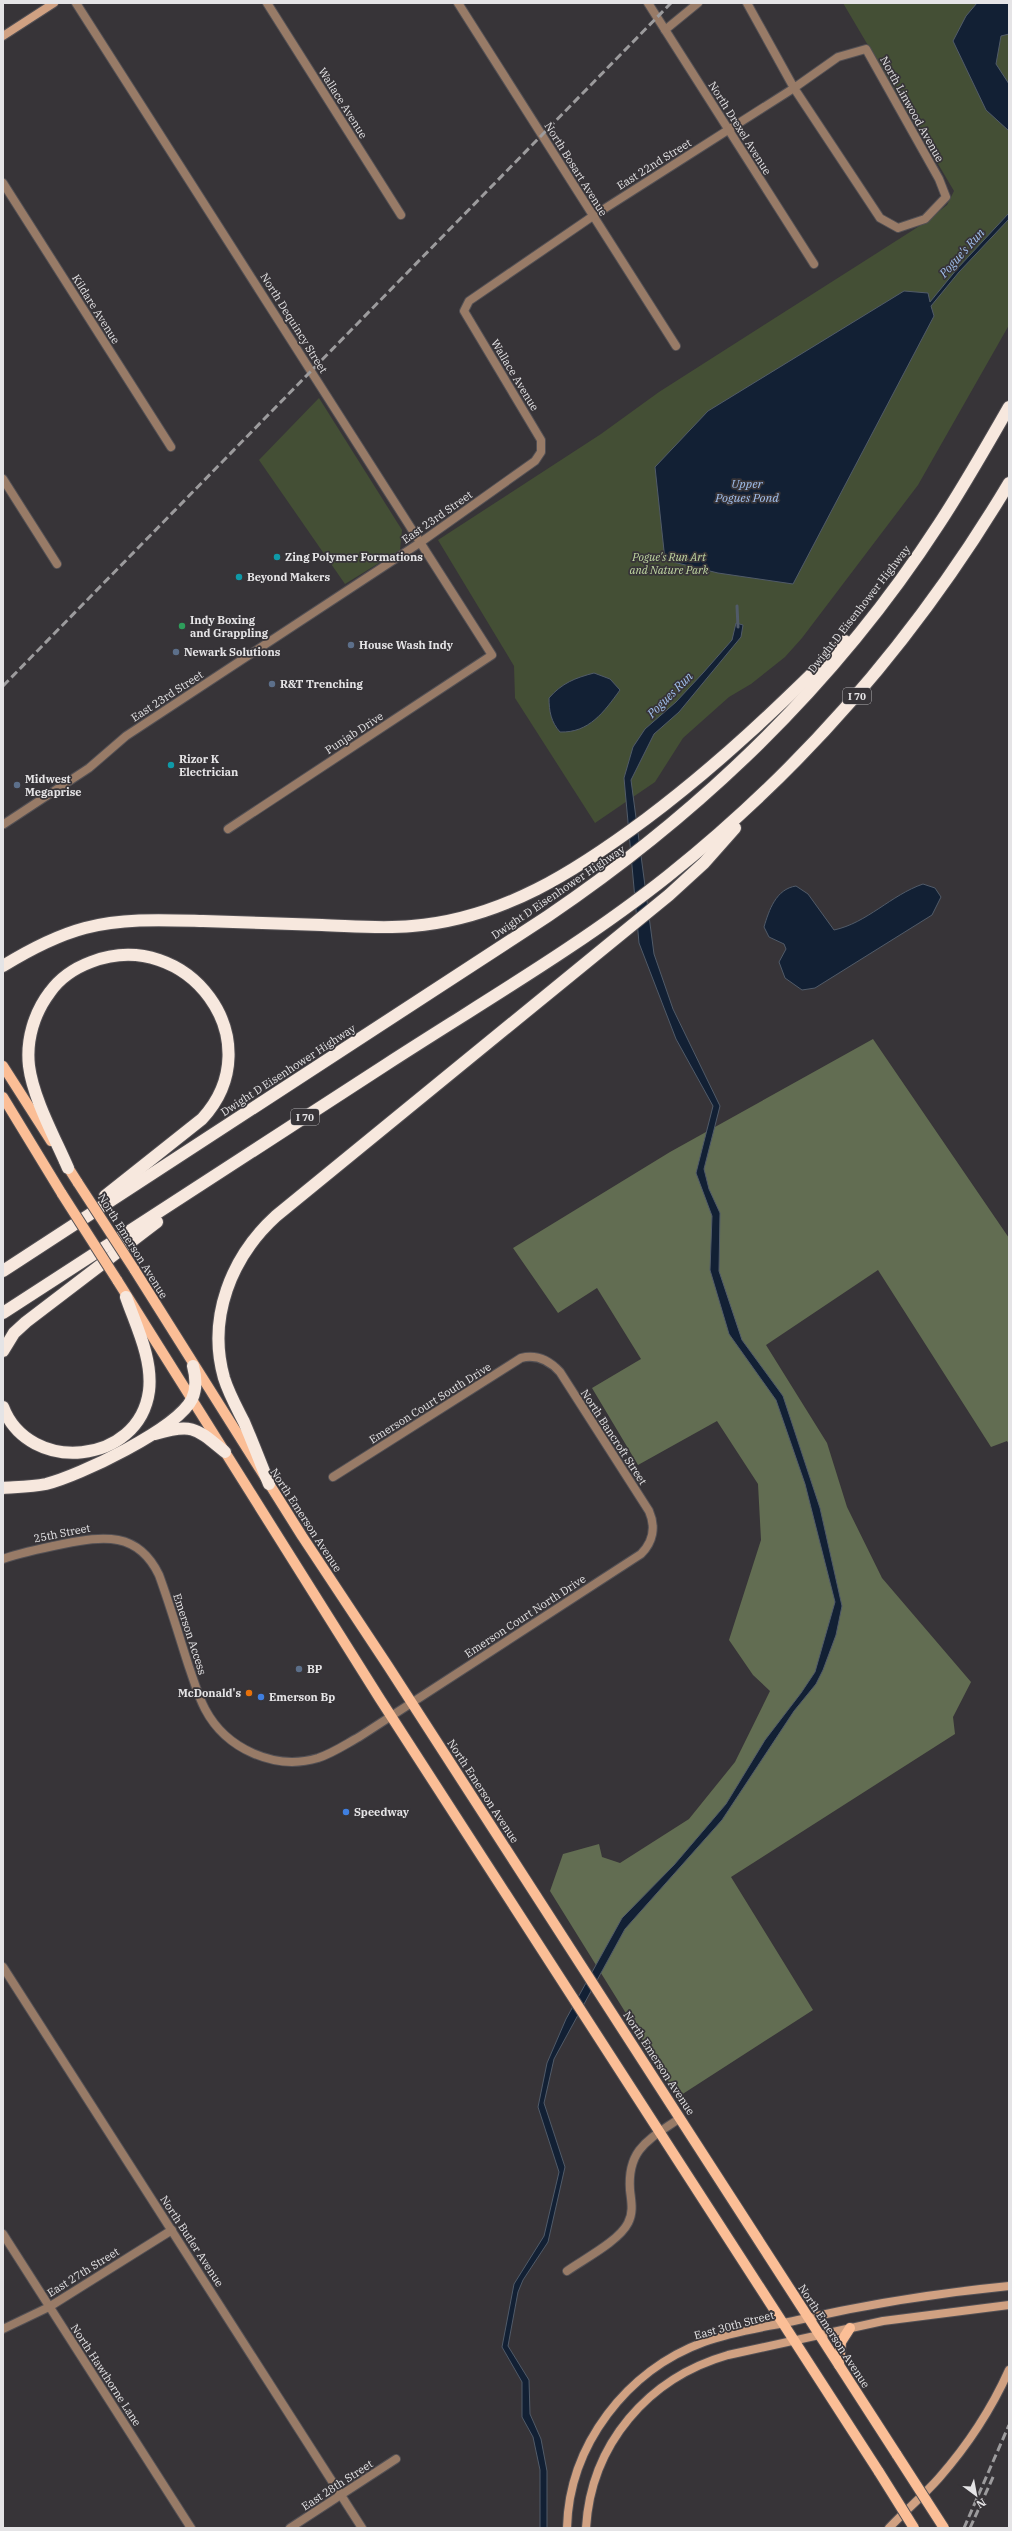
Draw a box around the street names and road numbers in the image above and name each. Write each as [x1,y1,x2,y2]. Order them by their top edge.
street label: North Linwood Avenue [877,54,947,164]
street label: Wallace Avenue [316,65,371,141]
street label: North Drexel Avenue [705,79,775,178]
street label: North Bosart Avenue [541,119,611,219]
street label: East 22nd Street [614,135,694,192]
street label: North Dequincy Street [257,270,331,376]
street label: Kildare Avenue [69,272,123,346]
street label: Wallace Avenue [488,337,542,414]
street label: East 23rd Street [399,487,475,547]
street label: Dwight D Eisenhower Highway [805,542,913,676]
street label: East 23rd Street [128,667,206,724]
road number: I 70 [843,688,871,704]
street label: Punjab Drive [322,709,386,757]
street label: Dwight D Eisenhower Highway [489,842,628,942]
street label: Dwight D Eisenhower Highway [218,1021,358,1119]
road number: I 70 [291,1109,319,1125]
street label: North Emerson Avenue [95,1191,171,1301]
street label: Emerson Court South Drive [366,1360,494,1446]
street label: North Bancroft Street [578,1387,650,1488]
street label: North Emerson Avenue [267,1465,345,1575]
street label: 25th Street [32,1521,92,1545]
street label: Emerson Court North Drive [462,1571,588,1660]
street label: Emerson Access [170,1592,210,1676]
street label: North Emerson Avenue [444,1736,522,1846]
street label: North Emerson Avenue [620,2008,698,2118]
street label: North Butler Avenue [157,2193,227,2289]
street label: East 27th Street [44,2244,122,2300]
street label: North Emerson Avenue [795,2281,873,2391]
street label: East 30th Street [692,2308,776,2342]
street label: North Hawthorne Lane [68,2321,144,2429]
street label: East 28th Street [299,2457,375,2513]

